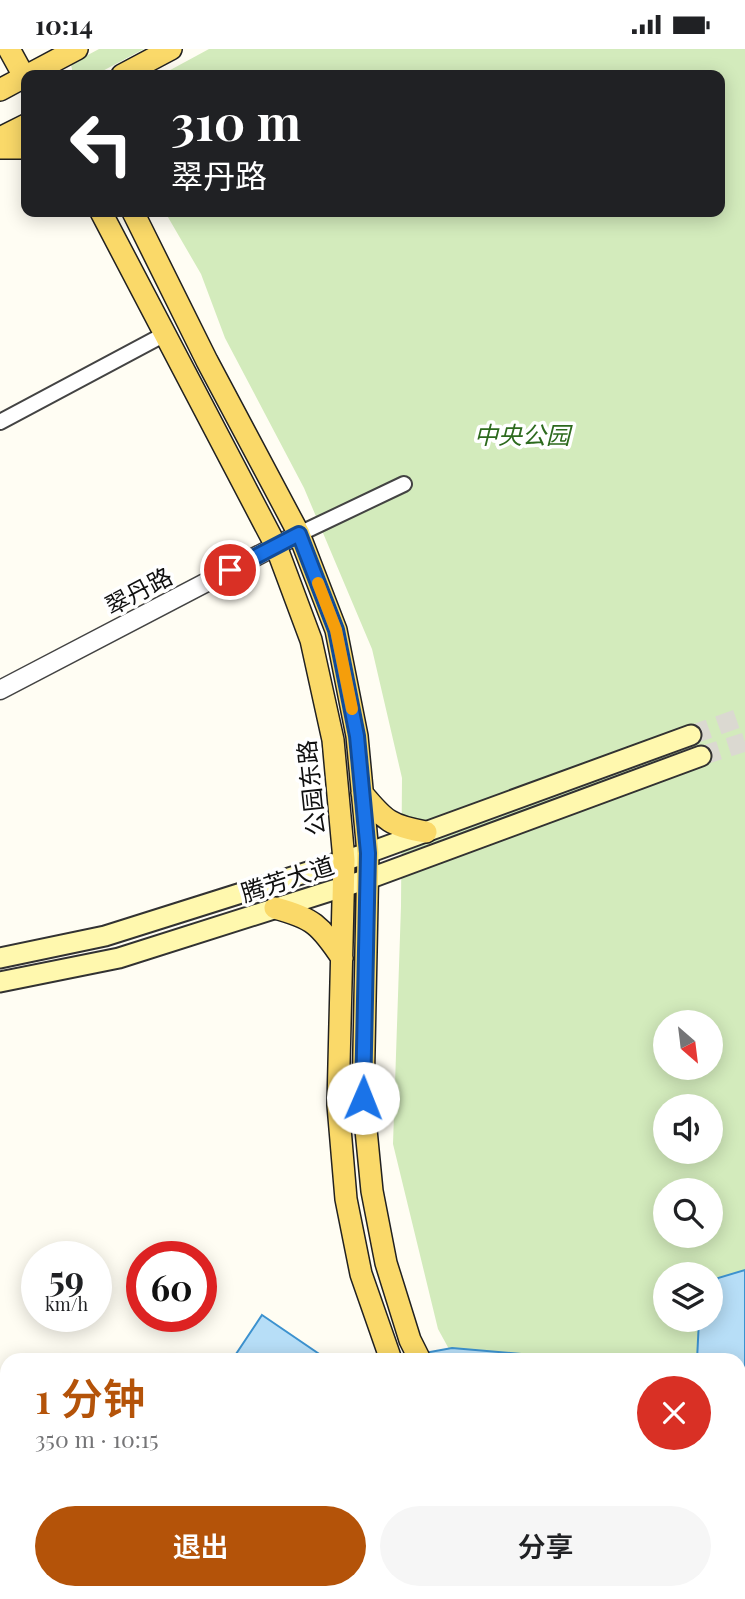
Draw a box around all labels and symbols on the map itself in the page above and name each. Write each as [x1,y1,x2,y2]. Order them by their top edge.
park label: 中央公园 [474,418,573,450]
pin [200,540,260,600]
street label: 翠丹路 [99,559,177,621]
street label: 公园东路 [289,739,331,837]
street label: 腾芳大道 [236,848,338,908]
north arrow [653,1010,723,1080]
position arrow [326,1061,400,1135]
speed limit sign: 60 [126,1241,217,1332]

